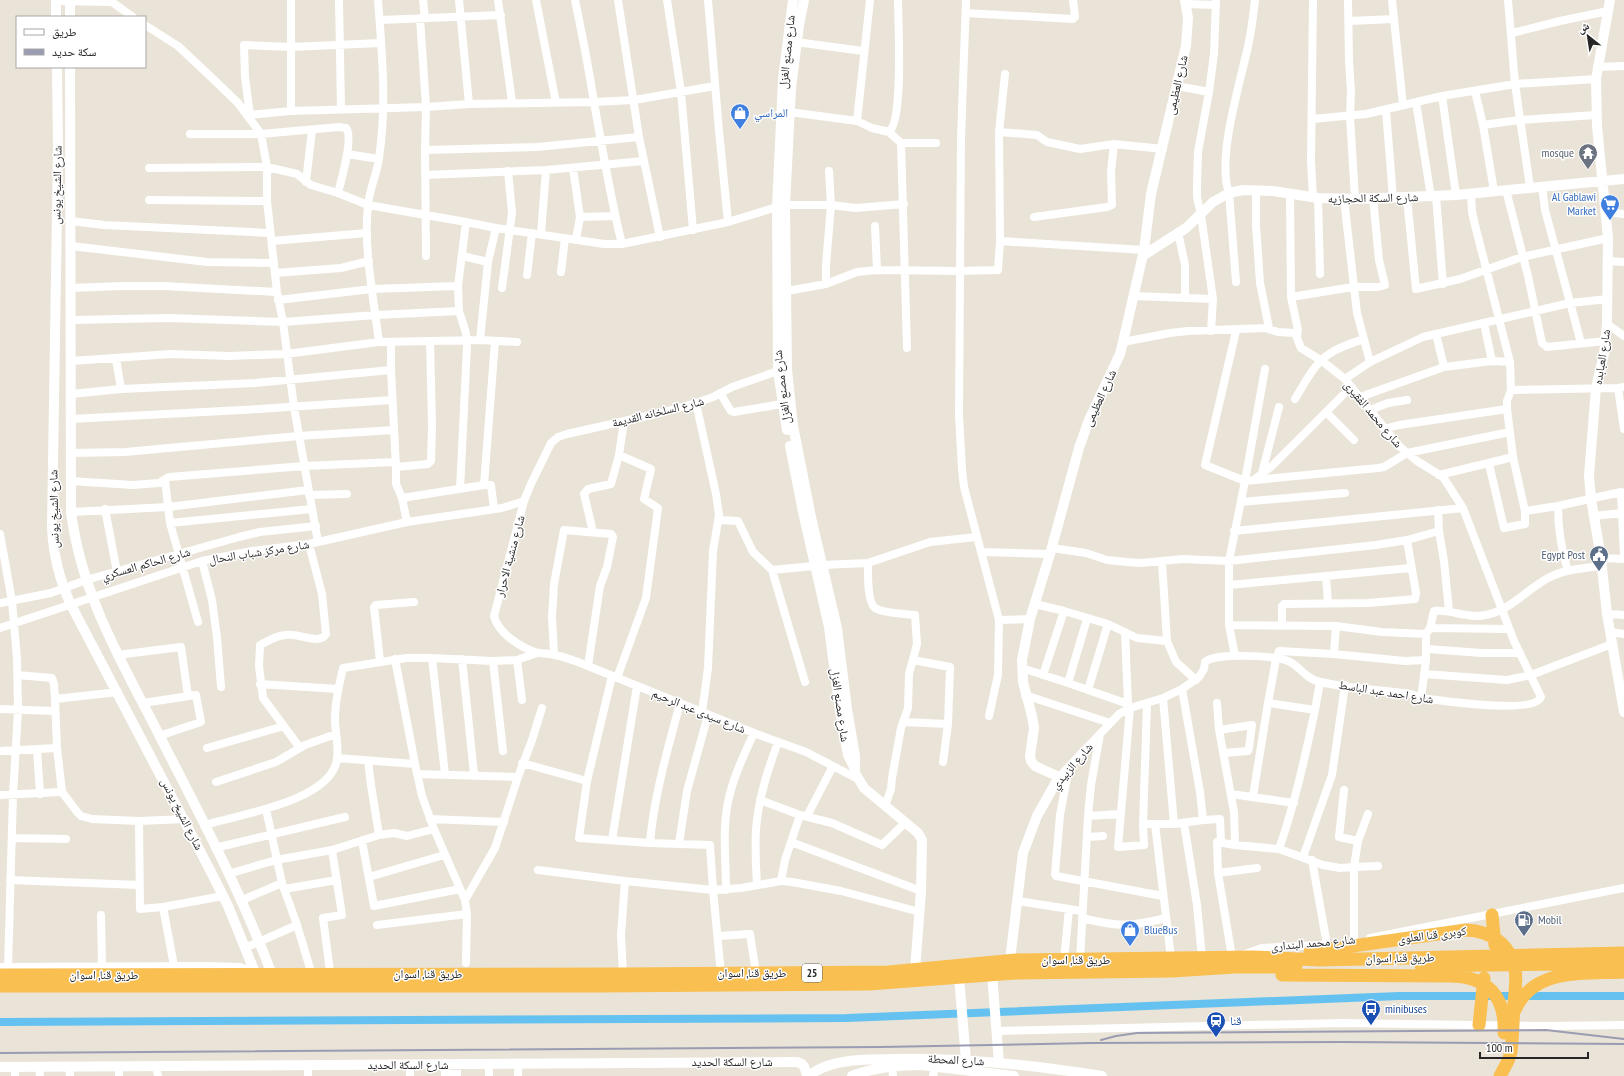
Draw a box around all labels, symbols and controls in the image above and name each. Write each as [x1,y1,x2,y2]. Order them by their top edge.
street label: شارع مصنع الغزل [775,14,799,90]
legend [16,16,146,68]
north arrow [1568,16,1608,56]
text: ش [1574,18,1592,37]
text: طريق [52,24,77,39]
text: سكة حديد [52,44,97,59]
street label: شارع العظيمى [1162,53,1192,116]
shop icon: المراسي [729,102,751,130]
place label: المراسي [754,105,788,123]
temple icon: mosque [1577,142,1599,170]
street label: شارع الشيخ يونس [48,145,66,225]
place label: mosque [1542,145,1574,160]
street label: شارع السكة الحجازيه [1327,189,1419,207]
place label: Al Gablawi Market [1552,189,1597,218]
supermarket icon: Al Gablawi Market [1599,193,1621,221]
street label: شارع العبابده [1590,328,1614,386]
street label: شارع مصنع الغزل [770,349,794,425]
street label: شارع العظيمى [1080,367,1120,429]
street label: شارع محمد الفقيرى [1340,377,1406,451]
street label: شارع السلخانه القديمة [610,393,706,431]
street label: شارع الشيخ يونس [45,469,63,549]
street label: شارع منشية الاحرار [491,513,529,599]
street label: شارع مركز شباب النحال [208,536,310,568]
street label: شارع الحاكم العسكري [100,544,193,586]
public building icon: Egypt Post [1588,544,1610,572]
place label: Egypt Post [1541,547,1586,562]
street label: شارع مصنع الغزل [827,667,853,743]
street label: شارع احمد عبد الباسط [1337,677,1435,707]
street label: شارع سيدى عبد الرحيم [650,685,748,737]
street label: شارع الزبيدي [1047,739,1098,794]
street label: شارع الشيخ يونس [157,775,207,853]
fuel station icon: Mobil [1513,909,1535,937]
place label: Mobil [1538,912,1562,927]
shop icon: BlueBus [1119,919,1141,947]
place label: BlueBus [1144,922,1178,937]
street label: كوبرى قنا العلوى [1397,923,1467,947]
street label: شارع محمد البندارى [1270,931,1356,955]
street label: طريق قنا, اسوان [1365,949,1435,966]
street label: طريق قنا, اسوان [1042,952,1111,967]
road number: 25 [802,964,822,982]
street label: طريق قنا, اسوان [718,965,787,980]
street label: طريق قنا, اسوان [394,966,463,981]
street label: طريق قنا, اسوان [70,967,139,982]
bus stop icon: minibuses [1360,998,1382,1026]
place label: minibuses [1385,1001,1427,1016]
station icon: قنا [1205,1010,1227,1038]
place label: قنا [1230,1013,1242,1028]
scale bar [1480,1034,1588,1060]
text: 100 m [1486,1040,1513,1055]
street label: شارع المحطة [927,1051,985,1069]
street label: شارع السكة الحديد [691,1054,773,1070]
street label: شارع السكة الحديد [367,1057,449,1073]

